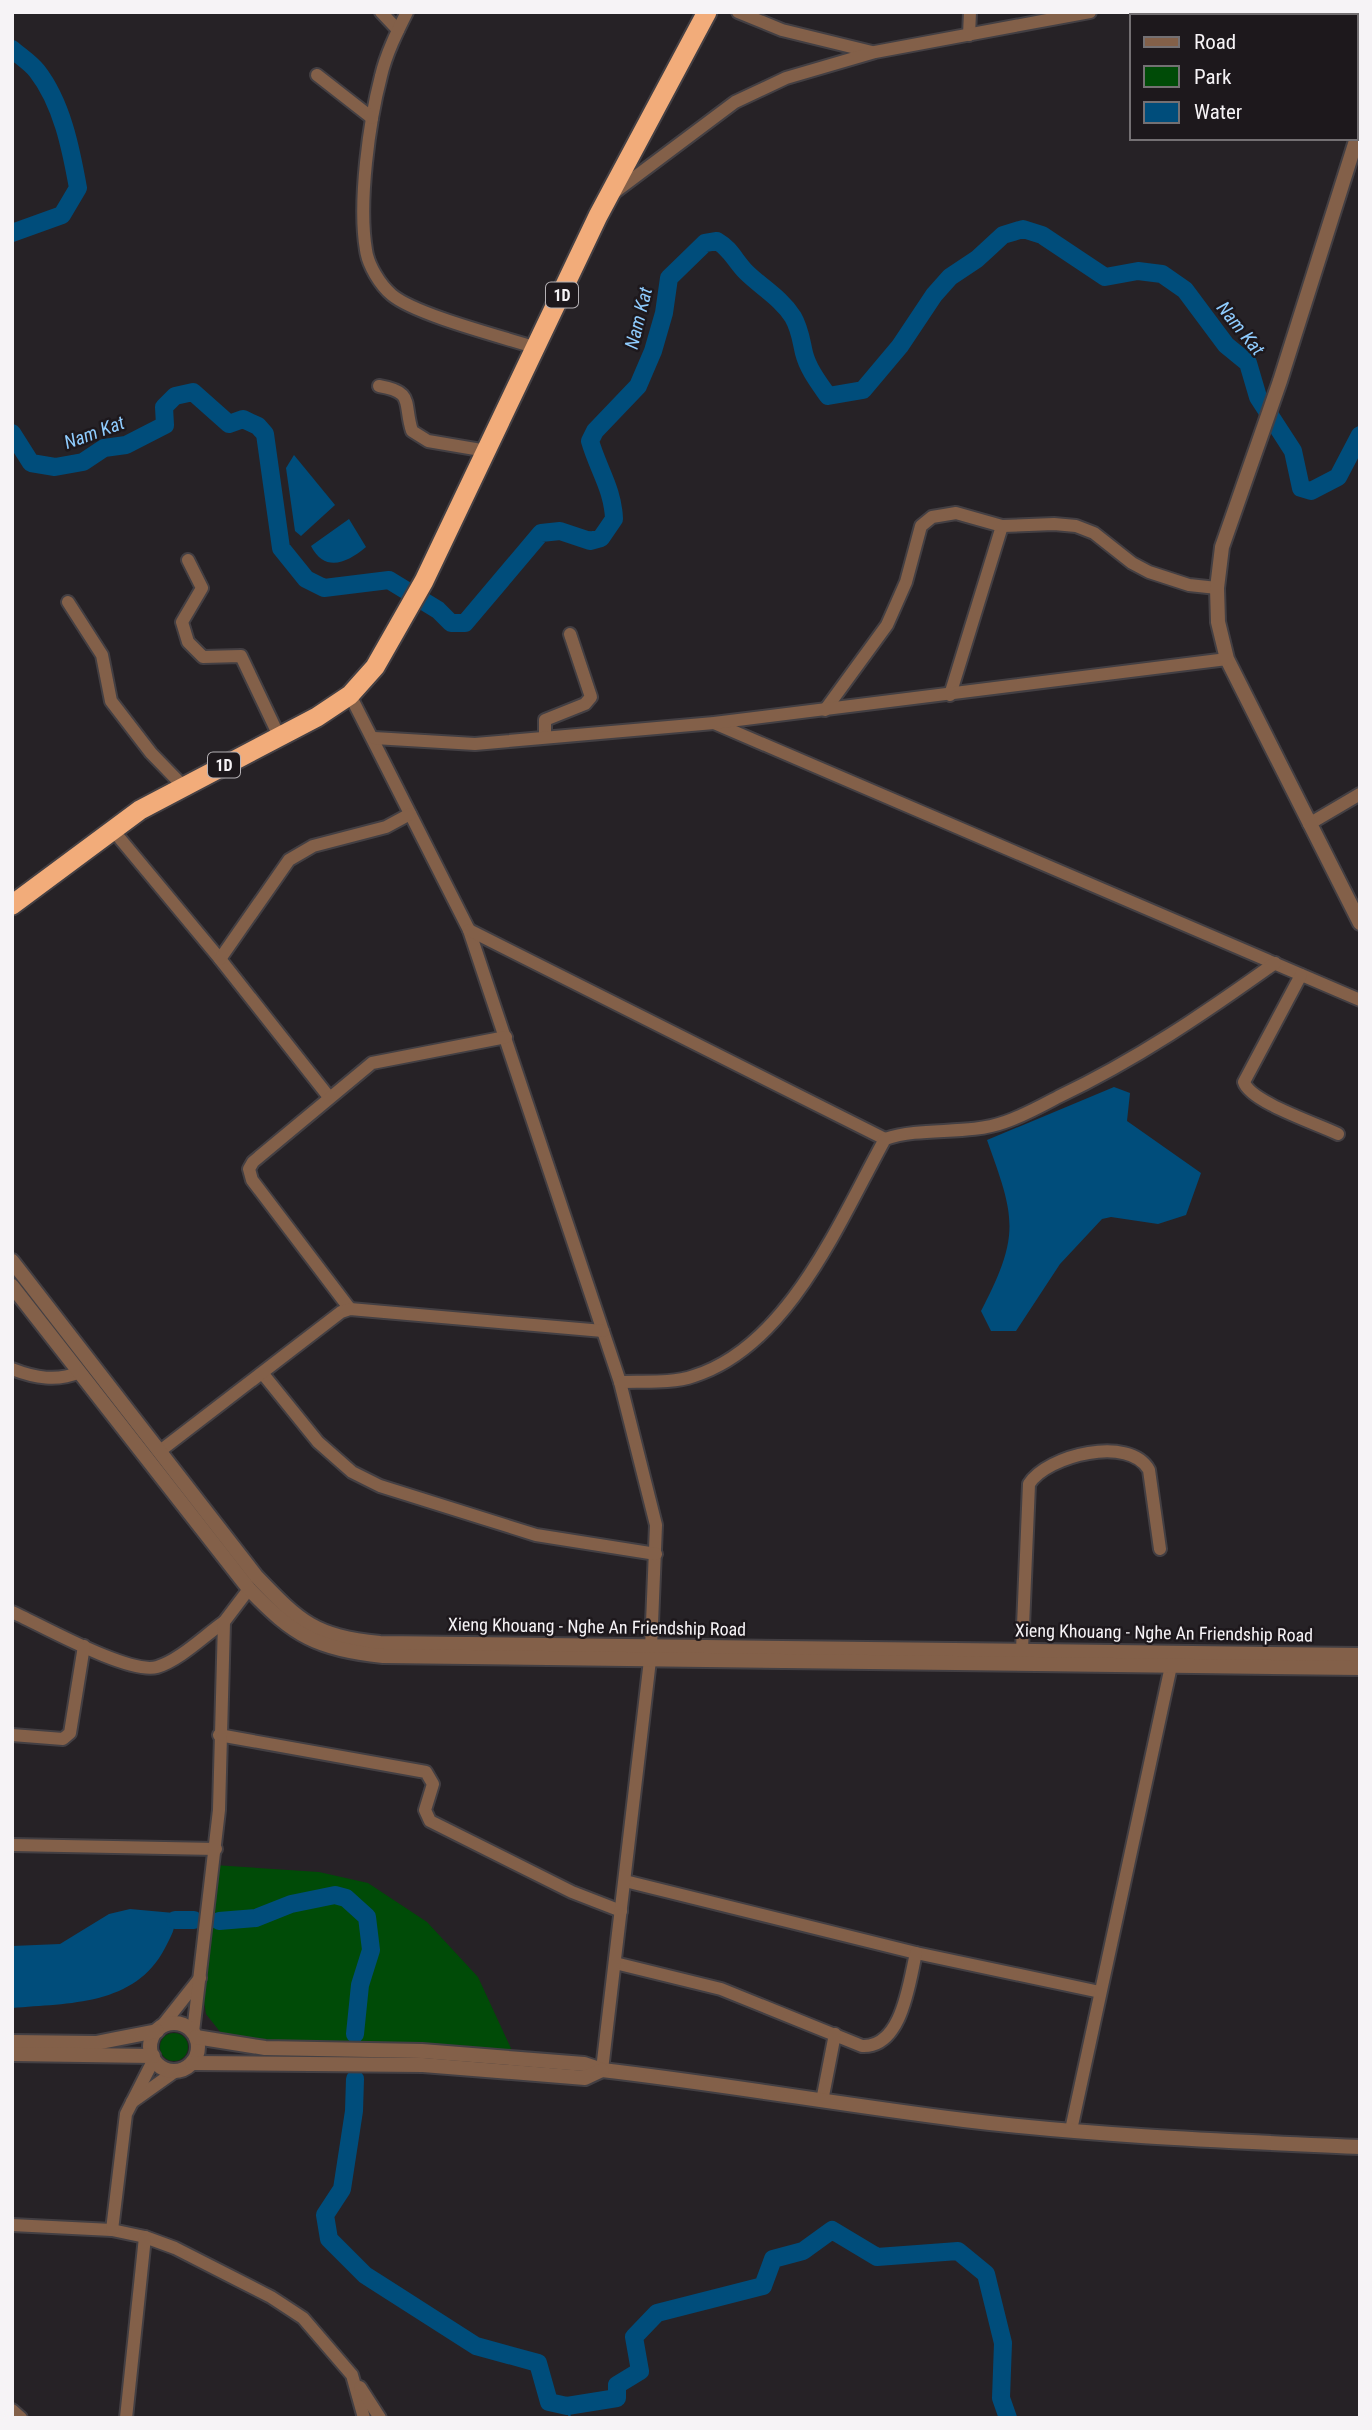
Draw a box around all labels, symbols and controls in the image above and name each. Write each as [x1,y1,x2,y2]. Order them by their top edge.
legend [1130,14,1358,140]
text: Road [1194,30,1236,54]
text: Park [1194,65,1232,89]
text: Water [1194,100,1242,124]
road number: 1D [546,282,578,308]
water label: Nam Kat [620,284,657,351]
water label: Nam Kat [1212,297,1270,360]
water label: Nam Kat [61,411,128,454]
road number: 1D [208,752,240,778]
street label: Xieng Khouang - Nghe An Friendship Road [448,1613,746,1640]
street label: Xieng Khouang - Nghe An Friendship Road [1015,1619,1313,1646]

